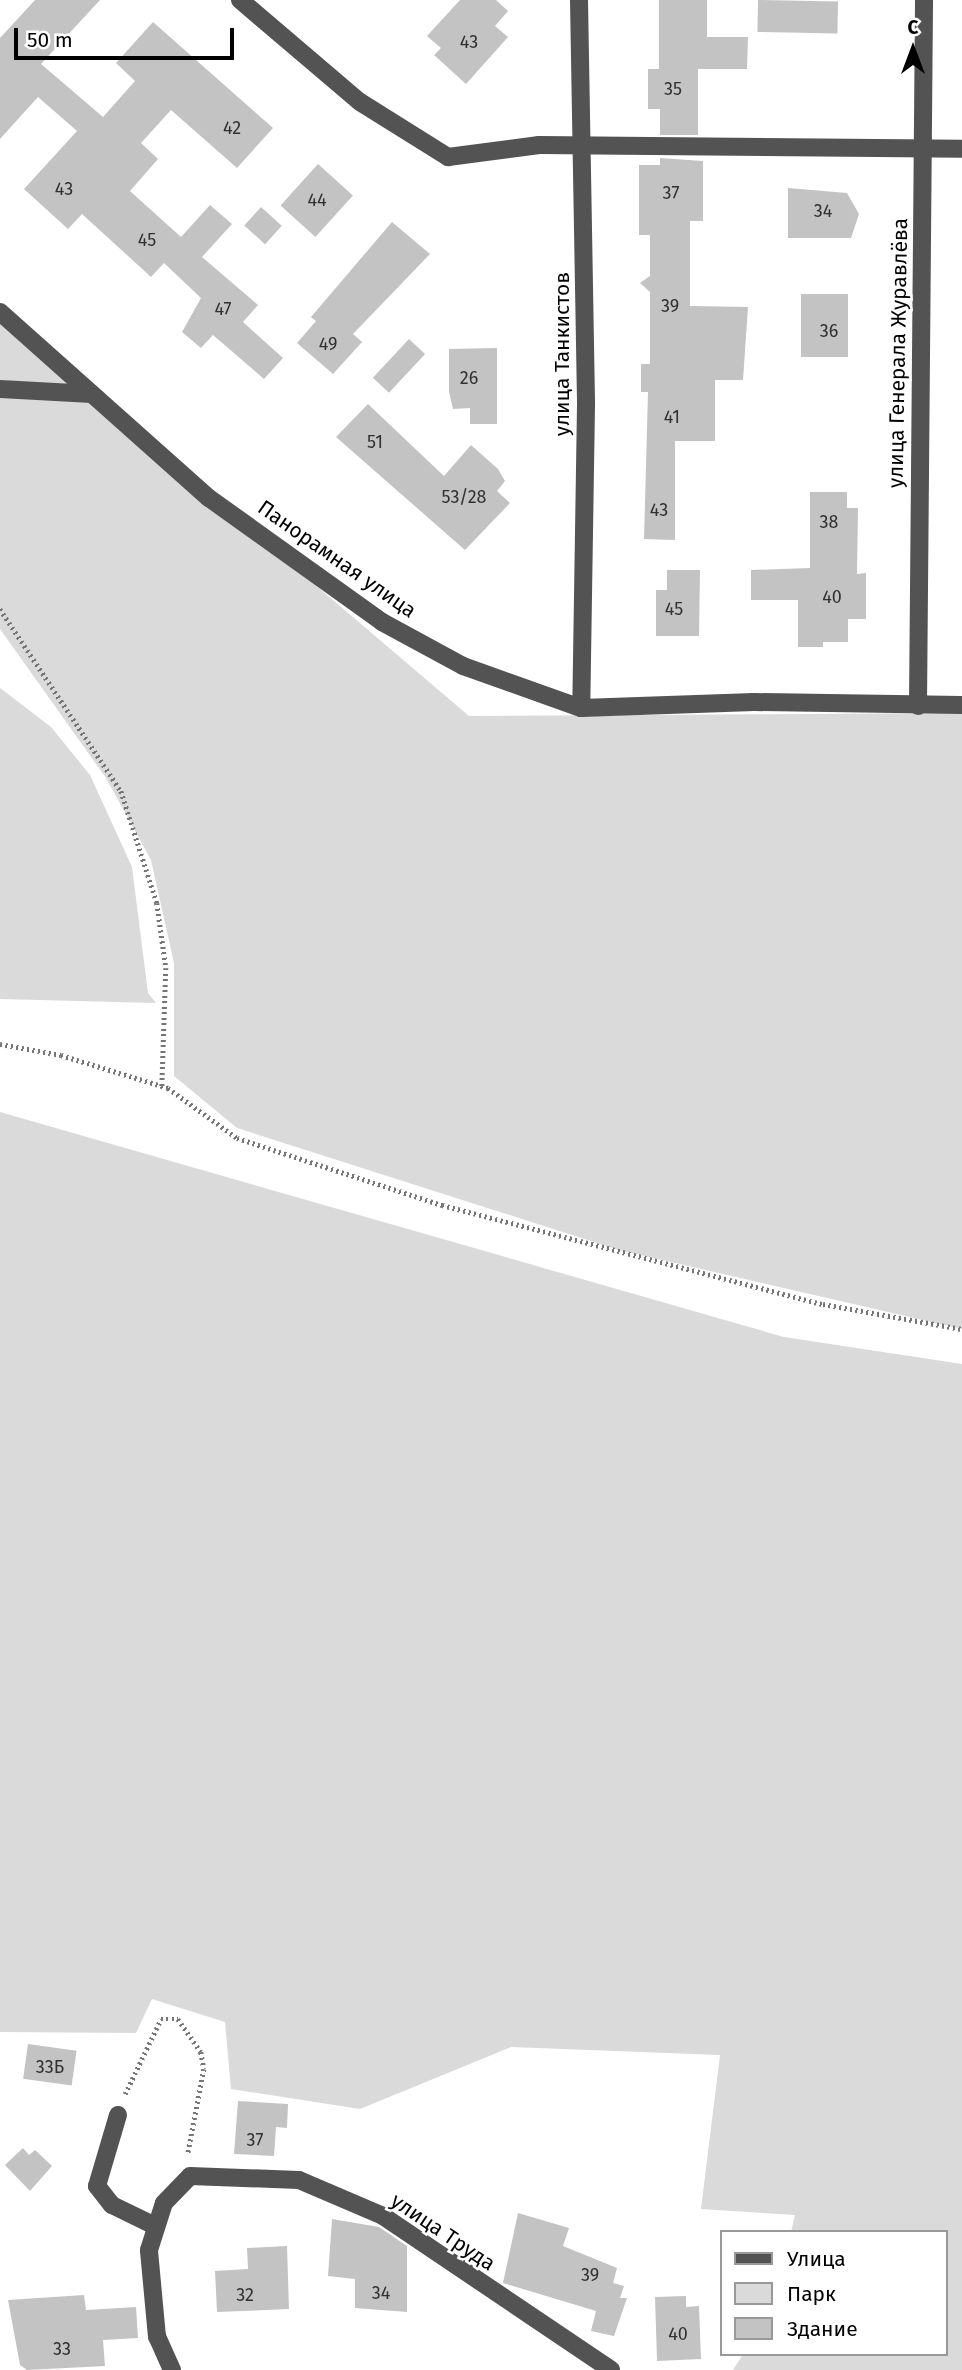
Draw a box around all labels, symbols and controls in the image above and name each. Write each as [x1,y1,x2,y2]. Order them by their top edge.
scale bar [18,14,238,58]
north arrow [878,14,948,84]
text: С [908,16,918,39]
text: 50 m [27,27,73,53]
house number: 43 [460,31,478,53]
house number: 35 [664,78,682,100]
house number: 42 [223,117,241,139]
house number: 43 [55,178,73,200]
house number: 37 [663,182,679,204]
house number: 44 [307,189,327,211]
house number: 34 [814,200,832,222]
street label: улица Генерала Журавлёва [883,218,913,488]
house number: 45 [138,229,156,251]
street label: улица Танкистов [549,272,575,436]
house number: 39 [661,295,679,317]
house number: 47 [214,298,232,320]
house number: 36 [820,320,838,342]
house number: 49 [319,333,337,355]
house number: 26 [460,367,478,389]
house number: 41 [664,406,680,428]
house number: 51 [367,431,383,453]
house number: 53/28 [442,486,486,508]
street label: Панорамная улица [253,495,421,623]
house number: 43 [650,499,668,521]
house number: 38 [820,511,838,533]
house number: 40 [822,586,842,608]
house number: 45 [665,598,683,620]
house number: 33Б [36,2056,64,2078]
house number: 37 [247,2129,263,2151]
street label: улица Труда [386,2188,500,2276]
legend [720,2230,948,2356]
text: Улица [787,2246,846,2272]
house number: 39 [581,2264,599,2286]
text: Парк [787,2281,836,2307]
house number: 34 [372,2282,390,2304]
house number: 32 [236,2284,254,2306]
text: Здание [787,2316,858,2342]
house number: 40 [668,2323,688,2345]
house number: 33 [53,2338,71,2360]

